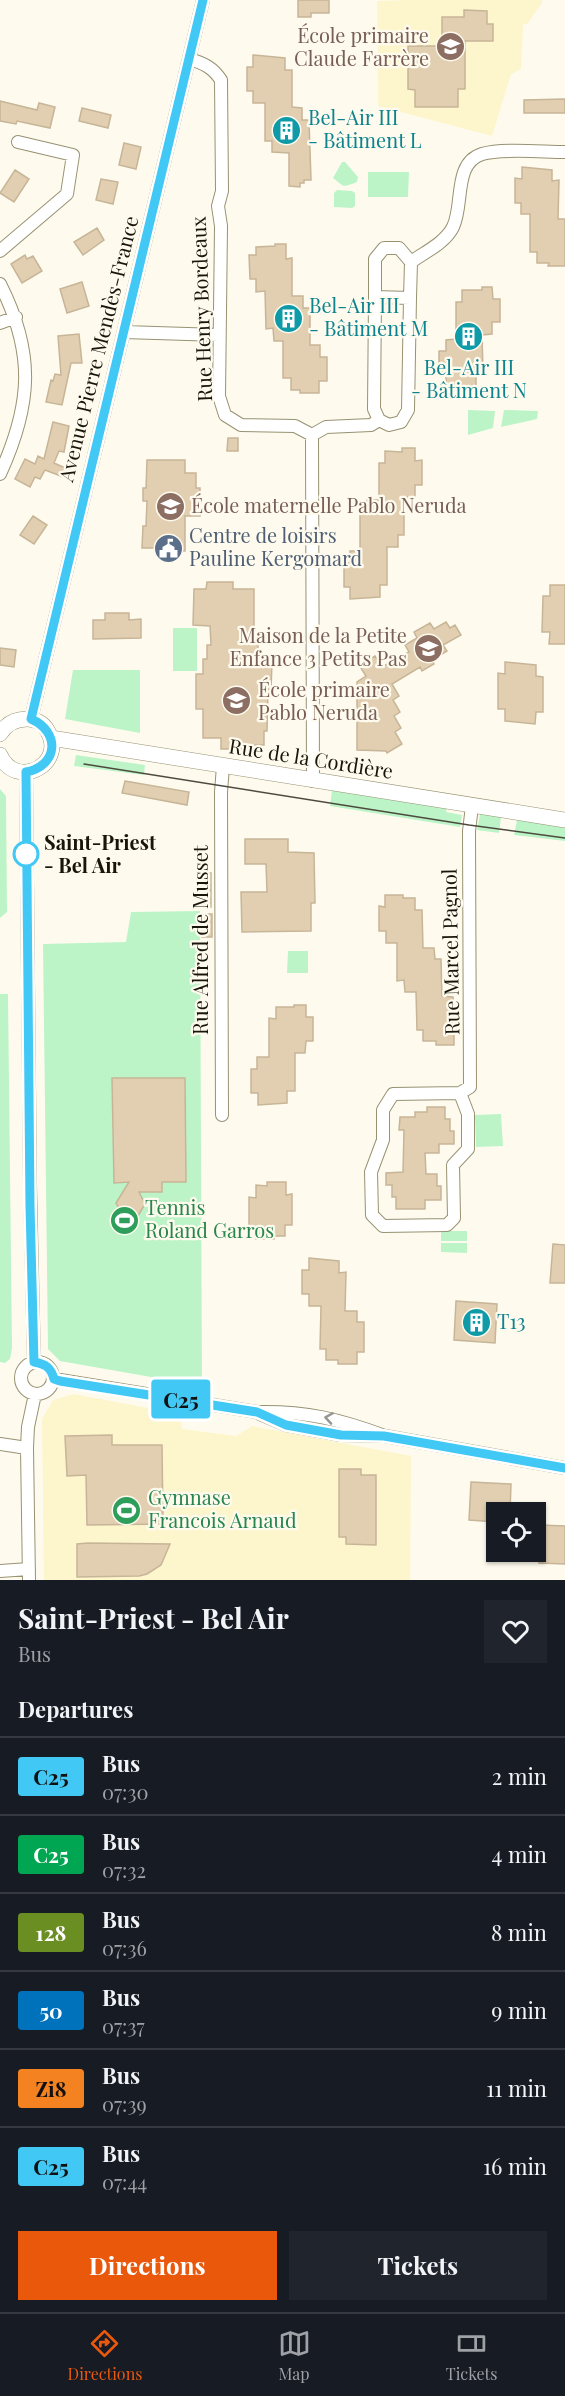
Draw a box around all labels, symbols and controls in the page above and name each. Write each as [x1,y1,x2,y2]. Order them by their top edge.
place label: École primaire Claude Farrère [294,21,429,71]
school or university icon: École primaire Claude Farrère [434,31,466,63]
place label: Bel-Air III - Bâtiment L [308,103,422,153]
building icon: Bel-Air III - Bâtiment L [271,114,303,146]
street label: Avenue Pierre Mendès-France [51,213,144,485]
street label: Rue Henry Bordeaux [184,215,217,402]
place label: Bel-Air III - Bâtiment M [309,291,428,341]
building icon: Bel-Air III - Bâtiment M [272,302,304,334]
building icon: Bel-Air III - Bâtiment N [453,321,485,353]
place label: Bel-Air III - Bâtiment N [411,353,527,403]
school or university icon: École maternelle Pablo Neruda [154,490,186,522]
place label: École maternelle Pablo Neruda [191,491,467,518]
place label: Centre de loisirs Pauline Kergomard [189,521,362,571]
public building icon: Centre de loisirs Pauline Kergomard [152,532,184,564]
place label: Maison de la Petite Enfance 3 Petits Pas [230,621,407,671]
school or university icon: Maison de la Petite Enfance 3 Petits Pas [412,632,444,664]
place label: École primaire Pablo Neruda [258,675,390,725]
school or university icon: École primaire Pablo Neruda [221,685,253,717]
street label: Rue de la Cordière [227,731,395,784]
place label: Saint-Priest - Bel Air [44,828,157,878]
marker: Saint-Priest - Bel Air [13,841,39,867]
street label: Rue Alfred de Musset [186,844,213,1035]
street label: Rue Marcel Pagnol [435,868,464,1035]
place label: Tennis Roland Garros [145,1193,274,1243]
sports icon: Tennis Roland Garros [108,1204,140,1236]
building icon: T13 [460,1306,492,1338]
place label: T13 [497,1307,526,1334]
line badge: C25 [146,1380,216,1418]
text: C25 [163,1385,199,1413]
one-way arrow [324,1412,334,1425]
place label: Gymnase Francois Arnaud [148,1483,297,1533]
sports icon: Gymnase Francois Arnaud [111,1494,143,1526]
map controls [486,1502,546,1562]
button: locate [486,1502,546,1562]
text: Saint-Priest - Bel Air [18,1599,289,1636]
button: heart [484,1600,547,1663]
text: Bus [18,1640,51,1667]
text: Departures [18,1694,133,1724]
text: Bus [102,1748,140,1778]
text: 2 min [492,1761,547,1791]
text: C25 [33,1762,69,1790]
text: 07:30 [102,1778,148,1805]
text: Bus [102,1826,140,1856]
text: 4 min [492,1839,547,1869]
text: C25 [33,1840,69,1868]
text: 07:32 [102,1856,146,1883]
text: Bus [102,1904,140,1934]
text: 8 min [491,1917,547,1947]
text: 128 [36,1918,66,1946]
text: 07:36 [102,1934,147,1961]
text: Bus [102,1982,140,2012]
text: 9 min [491,1995,547,2025]
text: 50 [39,1996,63,2024]
text: 07:37 [102,2012,145,2039]
text: Bus [102,2060,140,2090]
text: 11 min [486,2073,547,2103]
text: Zi8 [35,2074,67,2102]
text: 07:39 [102,2090,147,2117]
text: Bus [102,2138,140,2168]
text: 16 min [483,2151,547,2181]
text: C25 [33,2152,69,2180]
text: 07:44 [102,2168,147,2195]
button: Directions [18,2231,277,2300]
button: Tickets [289,2231,547,2300]
tab: Directions [68,2327,142,2384]
tab: Map [278,2327,311,2384]
tab: Tickets [446,2327,497,2384]

